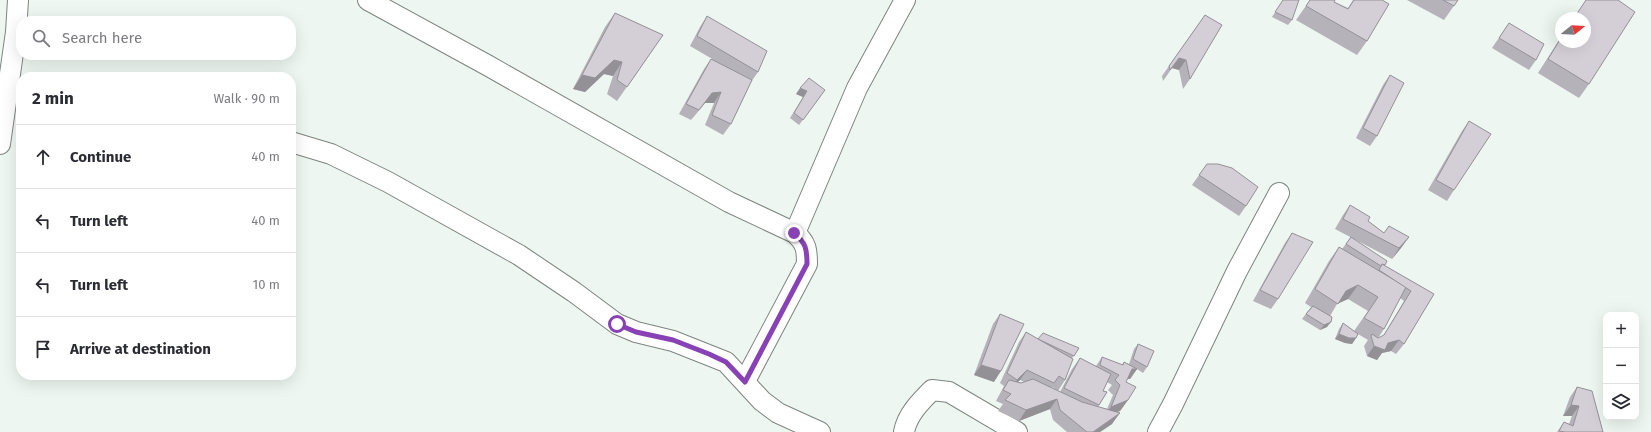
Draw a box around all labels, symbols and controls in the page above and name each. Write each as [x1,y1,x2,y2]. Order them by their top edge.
north arrow [1555,12,1591,48]
search box [16,16,296,60]
icon: search [30,27,52,49]
text: Search here [62,29,142,47]
text: 2 min [32,88,74,109]
text: Walk · 90 m [214,91,280,106]
icon: ahead [32,146,54,168]
text: Continue [70,148,131,166]
text: 40 m [251,149,280,164]
icon: left [32,210,54,232]
text: Turn left [70,212,128,230]
text: 40 m [251,213,280,228]
route end [785,224,803,242]
icon: left [32,274,54,296]
text: Turn left [70,276,128,294]
text: 10 m [253,277,280,292]
map controls [1603,312,1639,420]
button: + [1603,312,1639,348]
route start [608,315,626,333]
icon: arrive [32,338,54,360]
text: Arrive at destination [70,340,211,358]
button: − [1603,348,1639,384]
button: layers [1603,384,1639,420]

